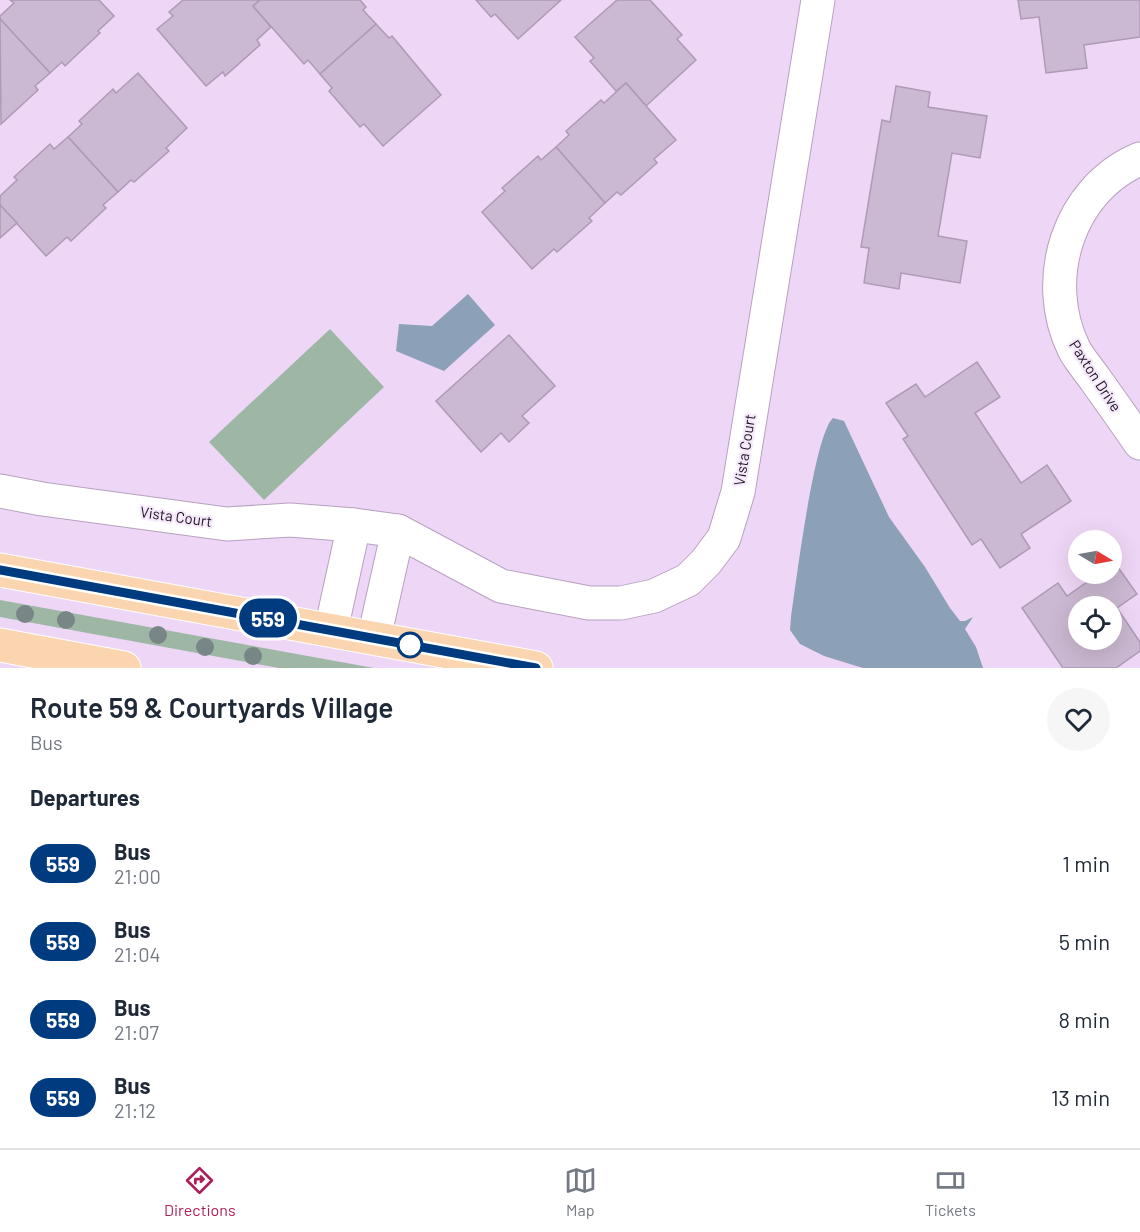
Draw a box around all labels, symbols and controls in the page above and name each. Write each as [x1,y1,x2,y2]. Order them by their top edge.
street label: Paxton Drive [1066,336,1126,415]
street label: Vista Court [729,413,759,487]
street label: Vista Court [139,502,213,530]
north arrow [1068,530,1122,584]
map controls [1068,530,1122,650]
button: locate [1068,596,1122,650]
line badge: 559 [234,598,302,638]
text: 559 [251,606,285,631]
unlabelled marker [397,632,423,658]
button: heart [1047,688,1110,751]
text: Route 59 & Courtyards Village [30,690,393,724]
text: Bus [30,730,63,754]
text: Departures [30,784,140,810]
text: Bus [114,838,151,864]
text: 1 min [1062,850,1110,876]
text: 559 [46,851,80,876]
text: 21:00 [114,864,161,888]
text: Bus [114,916,151,942]
text: 5 min [1059,928,1110,954]
text: 559 [46,929,80,954]
text: 21:04 [114,942,161,966]
text: Bus [114,994,151,1020]
text: 8 min [1058,1006,1110,1032]
text: 559 [46,1007,80,1032]
text: 21:07 [114,1020,159,1044]
text: Bus [114,1072,151,1098]
text: 13 min [1051,1084,1110,1110]
text: 559 [46,1085,80,1110]
text: 21:12 [114,1098,156,1122]
tab: Directions [164,1164,236,1219]
tab: Map [564,1164,597,1219]
tab: Tickets [925,1164,976,1219]

